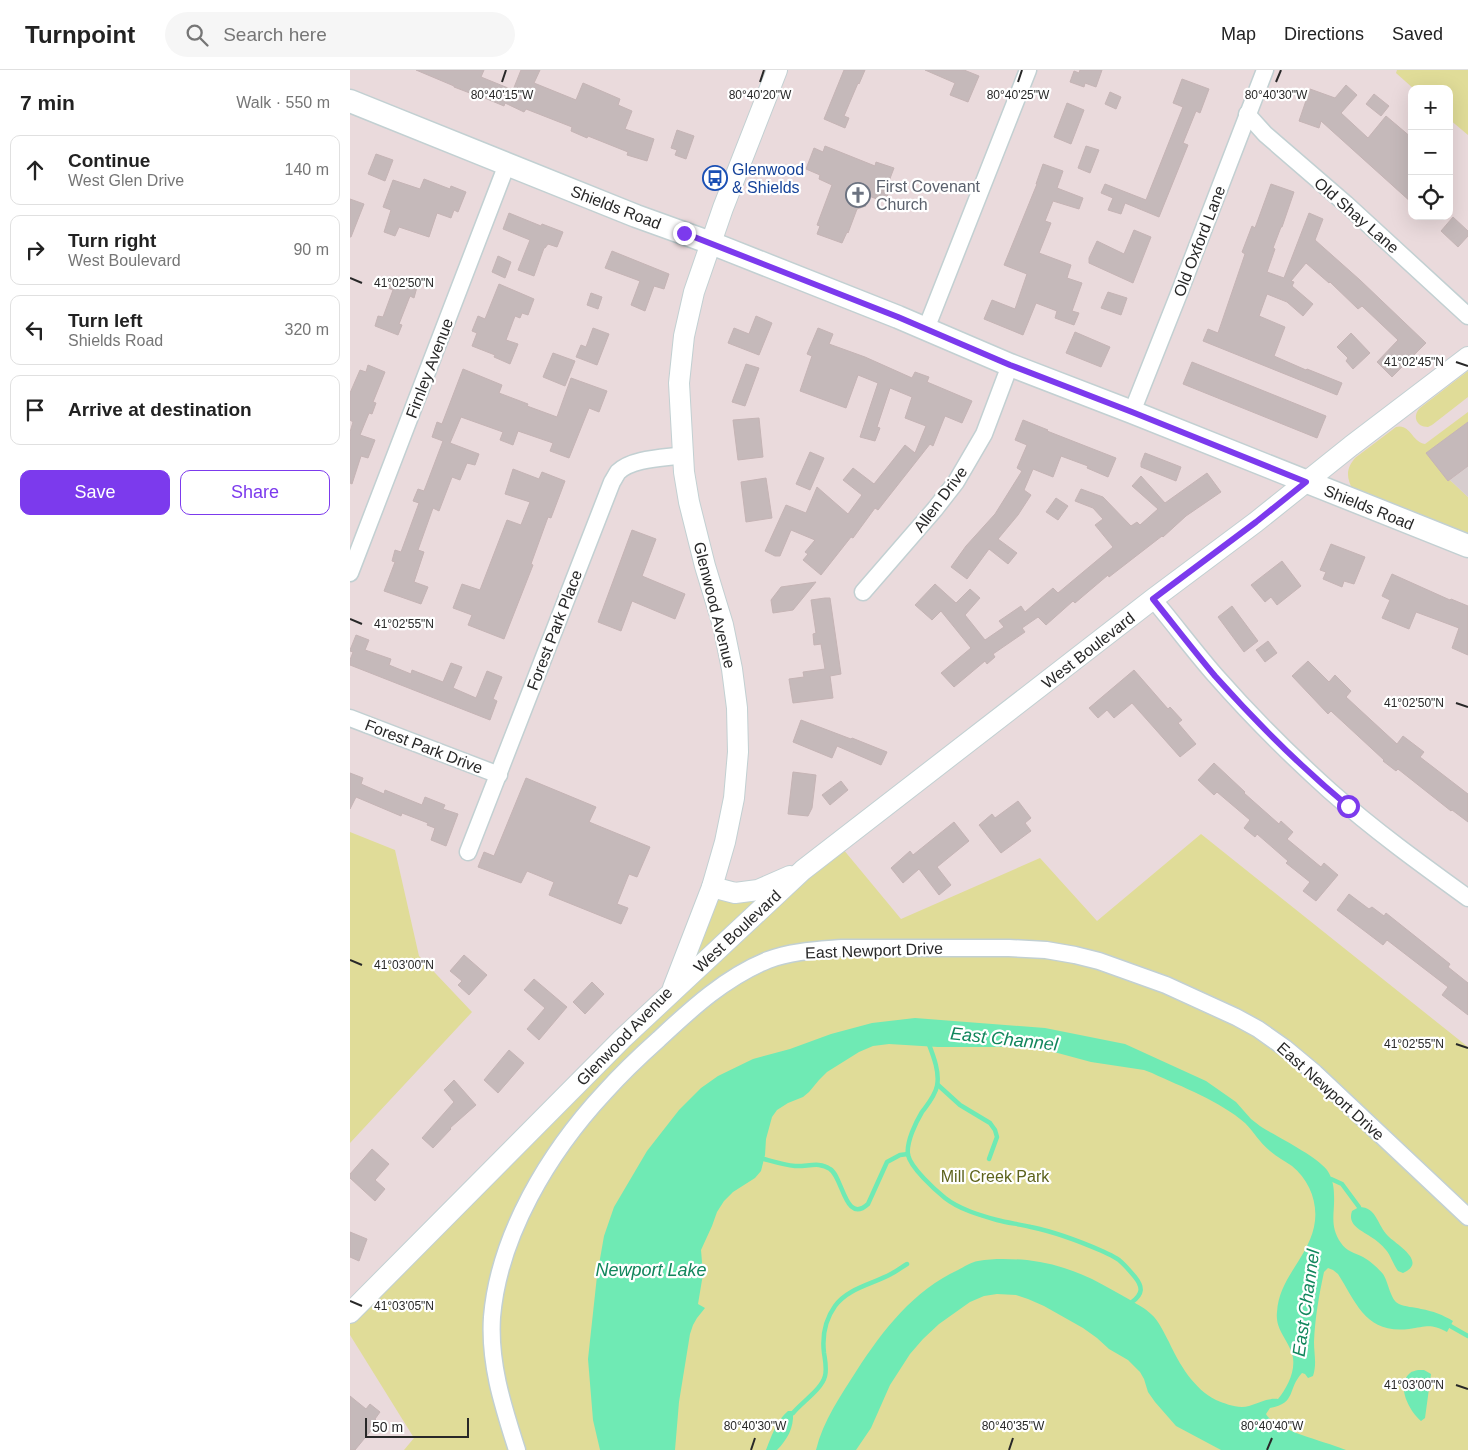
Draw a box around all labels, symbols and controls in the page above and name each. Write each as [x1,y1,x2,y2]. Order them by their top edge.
search box [165,12,515,57]
text: Turnpoint [25,21,135,48]
icon: search [183,21,211,49]
text: Search here [223,24,327,45]
text: Map [1221,24,1256,44]
text: Directions [1284,24,1364,44]
text: Saved [1392,24,1443,44]
map controls [1408,85,1453,220]
button: + [1408,85,1453,130]
text: 80°40'15"W [471,88,534,102]
text: 80°40'20"W [729,88,792,102]
text: 80°40'25"W [987,88,1050,102]
text: 80°40'30"W [1245,88,1308,102]
text: 7 min [20,91,75,114]
text: Walk · 550 m [236,94,330,111]
button: − [1408,130,1453,175]
text: Continue [68,150,150,171]
icon: ahead [21,156,49,184]
text: 140 m [285,161,329,178]
place label: Glenwood & Shields [732,161,804,196]
bus stop icon: Glenwood & Shields [702,165,728,191]
text: West Glen Drive [68,172,184,189]
street label: Old Shay Lane [1311,174,1402,257]
button: locate [1408,175,1453,220]
place label: First Covenant Church [876,178,981,213]
street label: Shields Road [568,182,663,232]
church icon: First Covenant Church [845,182,871,208]
street label: Old Oxford Lane [1170,183,1228,299]
route end [673,222,696,245]
text: Turn right [68,230,156,251]
icon: right [21,236,49,264]
text: 90 m [293,241,329,258]
text: West Boulevard [68,252,181,269]
text: 41°02'50"N [374,276,434,290]
text: Turn left [68,310,143,331]
icon: left [21,316,49,344]
street label: Firnley Avenue [403,316,456,420]
text: 320 m [285,321,329,338]
text: Shields Road [68,332,163,349]
text: 41°02'45"N [1384,355,1444,369]
icon: arrive [21,396,49,424]
text: Arrive at destination [68,399,252,420]
street label: Allen Drive [910,463,971,535]
button: Save [20,470,170,515]
button: Share [180,470,330,515]
street label: Shields Road [1322,482,1416,533]
street label: Glenwood Avenue [691,540,738,670]
street label: Forest Park Place [524,568,585,693]
street label: West Boulevard [1039,609,1138,692]
text: 41°02'55"N [374,617,434,631]
text: 41°02'50"N [1384,696,1444,710]
street label: Forest Park Drive [363,716,485,777]
route start [1337,795,1360,818]
street label: West Boulevard [690,887,784,976]
street label: East Newport Drive [805,940,943,961]
text: 41°03'00"N [374,958,434,972]
street label: Glenwood Avenue [573,984,676,1089]
water label: East Channel [949,1023,1060,1055]
text: 41°02'55"N [1384,1037,1444,1051]
street label: East Newport Drive [1274,1039,1388,1144]
park label: Mill Creek Park [941,1168,1050,1185]
water label: East Channel [1289,1247,1324,1358]
water label: Newport Lake [595,1260,707,1280]
text: 41°03'05"N [374,1299,434,1313]
text: 41°03'00"N [1384,1378,1444,1392]
scale bar [365,1415,469,1438]
text: 50 m [372,1419,403,1435]
text: 80°40'30"W [724,1419,787,1433]
text: 80°40'35"W [982,1419,1045,1433]
text: 80°40'40"W [1241,1419,1304,1433]

